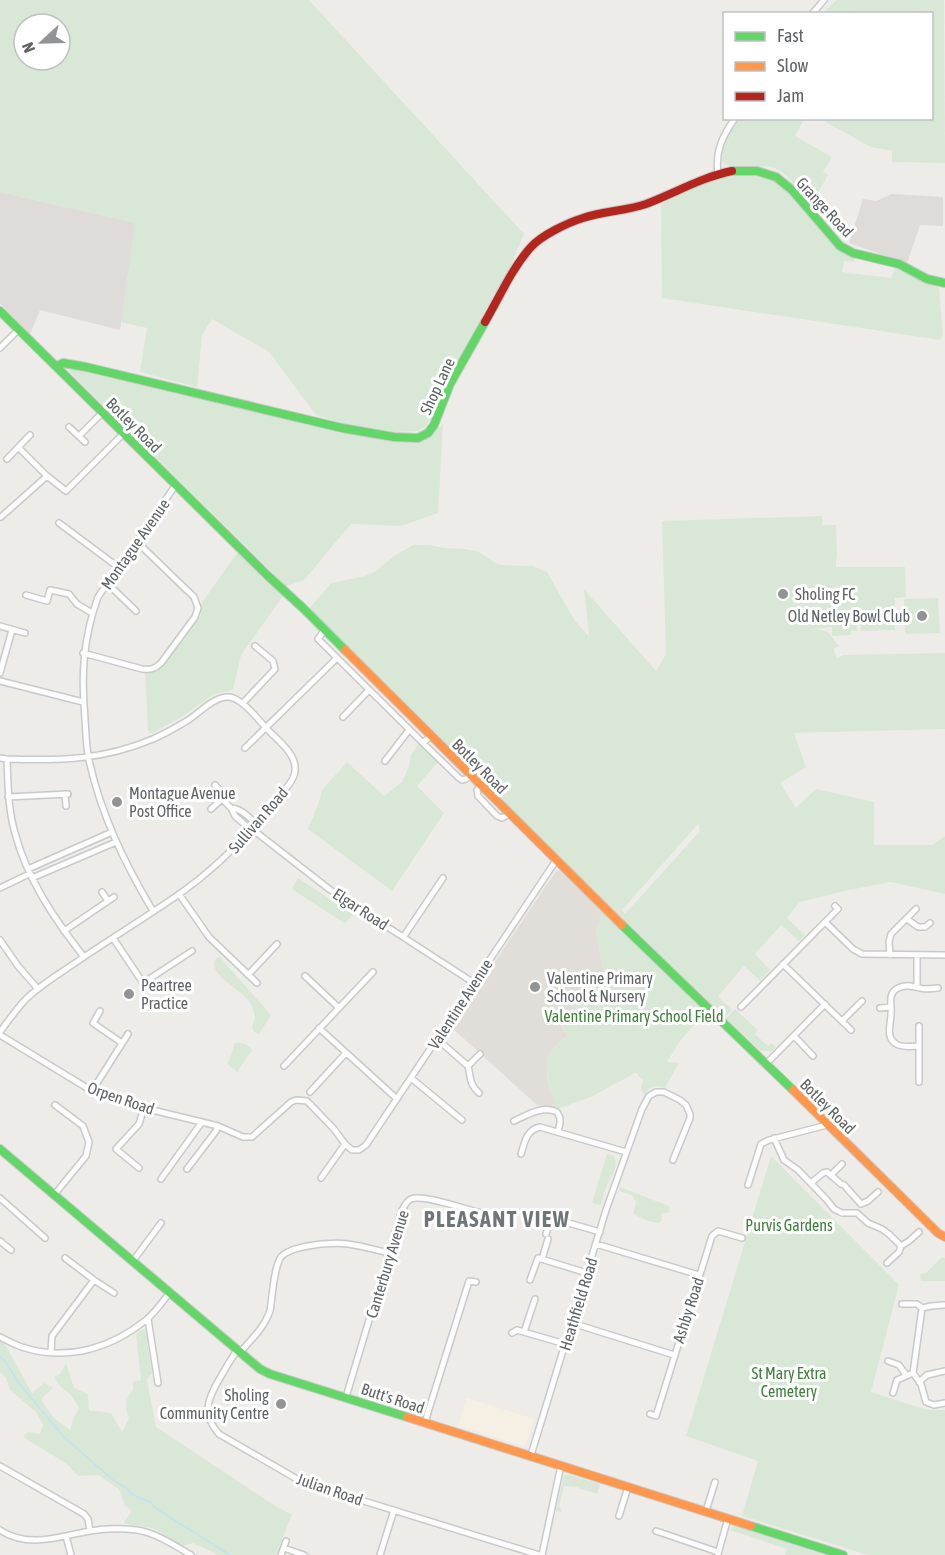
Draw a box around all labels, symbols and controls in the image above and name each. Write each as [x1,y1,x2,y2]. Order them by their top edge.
north arrow [12,12,72,72]
legend [723,12,933,120]
text: Fast [777,25,804,46]
text: N [18,40,38,55]
text: Slow [777,55,808,76]
text: Jam [777,85,804,106]
street label: Grange Road [792,174,857,241]
street label: Shop Lane [416,355,459,418]
street label: Botley Road [102,394,165,457]
street label: Montague Avenue [97,495,174,593]
place label: Sholing FC [795,585,855,604]
marker: Sholing FC [776,587,790,601]
place label: Old Netley Bowl Club [788,607,910,626]
marker: Old Netley Bowl Club [915,609,929,623]
street label: Botley Road [448,735,511,798]
place label: Montague Avenue Post Office [129,784,235,820]
street label: Sullivan Road [225,784,291,856]
marker: Montague Avenue Post Office [110,795,124,809]
street label: Elgar Road [329,884,392,934]
street label: Valentine Avenue [424,956,496,1052]
place label: Valentine Primary School & Nursery [547,969,653,1006]
place label: Peartree Practice [141,976,192,1012]
marker: Valentine Primary School & Nursery [528,980,542,994]
marker: Peartree Practice [122,987,136,1001]
park label: Valentine Primary School Field [544,1007,724,1026]
street label: Botley Road [796,1075,859,1138]
street label: Orpen Road [85,1078,157,1119]
district label: PLEASANT VIEW [424,1206,570,1232]
street label: Canterbury Avenue [362,1208,413,1320]
park label: Purvis Gardens [745,1216,833,1234]
street label: Heathfield Road [555,1255,601,1353]
street label: Ashby Road [669,1275,708,1345]
park label: St Mary Extra Cemetery [752,1364,826,1401]
street label: Butt's Road [359,1379,427,1417]
place label: Sholing Community Centre [160,1386,269,1423]
marker: Sholing Community Centre [274,1397,288,1411]
street label: Julian Road [295,1469,365,1509]

